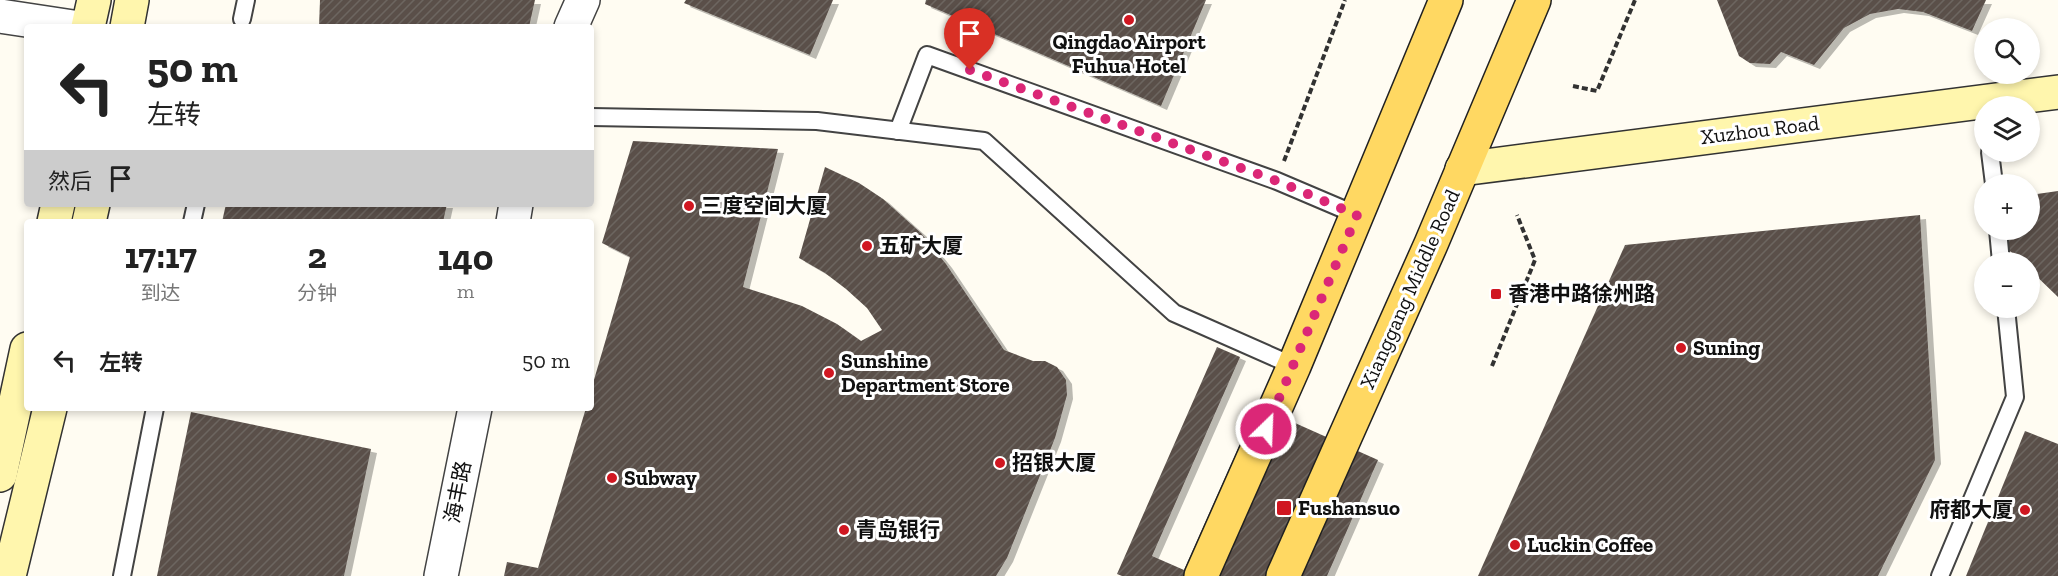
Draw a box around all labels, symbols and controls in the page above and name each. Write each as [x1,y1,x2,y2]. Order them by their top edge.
pin [944,8,995,70]
marker: Qingdao Airport Fuhua Hotel [1122,13,1136,27]
icon: arrive [953,17,986,50]
map controls [1974,18,2040,318]
button: search [1974,18,2040,84]
place label: Qingdao Airport Fuhua Hotel [1052,29,1206,78]
text: 50 m [147,42,238,93]
icon: left [48,48,126,126]
button: layers [1974,96,2040,162]
text: 左转 [147,99,201,131]
street label: Xuzhou Road [1699,110,1821,149]
icon: arrive [104,162,137,195]
text: 然后 [48,168,92,195]
button: + [1974,174,2040,240]
street label: Xianggang Middle Road [1354,185,1465,392]
place label: 三度空间大厦 [701,193,827,218]
marker: 三度空间大厦 [682,199,696,213]
place label: 五矿大厦 [879,233,963,258]
text: 17:17 [124,234,197,277]
text: 2 [308,234,327,277]
text: 140 [438,236,493,279]
marker: 五矿大厦 [860,239,874,253]
button: − [1974,252,2040,318]
text: m [457,279,474,303]
text: 到达 [141,281,181,305]
text: 分钟 [297,281,337,305]
place label: 香港中路徐州路 [1508,281,1655,306]
marker: 香港中路徐州路 [1489,287,1503,301]
place label: Suning [1693,335,1760,360]
marker: Suning [1674,341,1688,355]
icon: left [48,344,81,377]
text: 50 m [522,347,570,374]
place label: Sunshine Department Store [841,348,1010,397]
text: 左转 [99,349,143,376]
marker: Sunshine Department Store [822,366,836,380]
position arrow [1234,397,1298,461]
place label: 招银大厦 [1012,450,1096,475]
marker: 招银大厦 [993,456,1007,470]
street label: 海丰路 [439,459,476,525]
place label: Subway [624,465,697,490]
marker: Subway [605,471,619,485]
place label: Fushansuo [1298,495,1400,520]
place label: 府都大厦 [1929,497,2013,522]
marker: Fushansuo [1275,499,1293,517]
marker: 府都大厦 [2018,503,2032,517]
place label: 青岛银行 [856,517,940,542]
marker: 青岛银行 [837,523,851,537]
place label: Luckin Coffee [1527,532,1653,557]
marker: Luckin Coffee [1508,538,1522,552]

